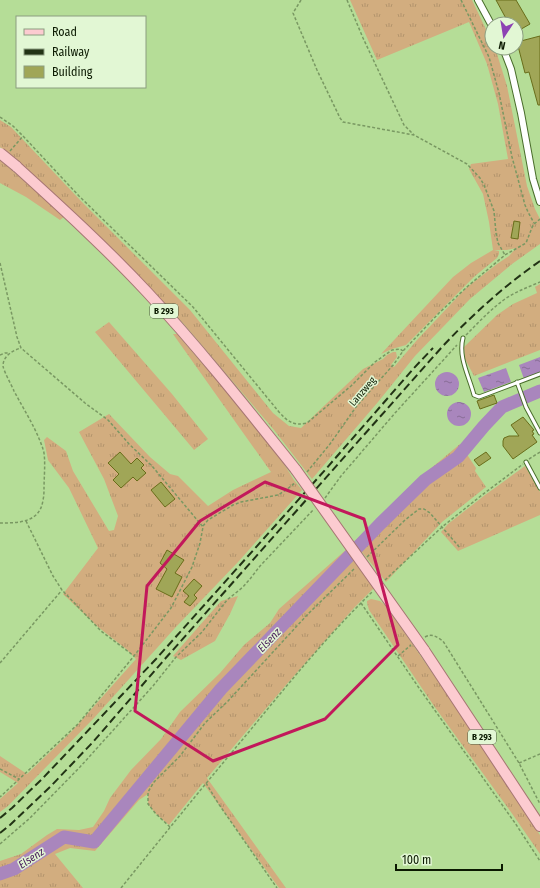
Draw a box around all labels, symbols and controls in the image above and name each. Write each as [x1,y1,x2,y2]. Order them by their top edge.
legend [16,16,146,88]
north arrow [484,16,524,56]
text: Road [52,25,77,39]
text: N [497,38,507,52]
text: Railway [52,45,90,59]
text: Building [52,65,93,79]
road number: B 293 [150,304,178,318]
street label: Lanzweg [347,374,379,409]
water label: Elsenz [255,625,284,655]
road number: B 293 [468,730,496,744]
water label: Elsenz [16,845,47,871]
scale bar [396,846,502,872]
text: 100 m [402,853,431,867]

